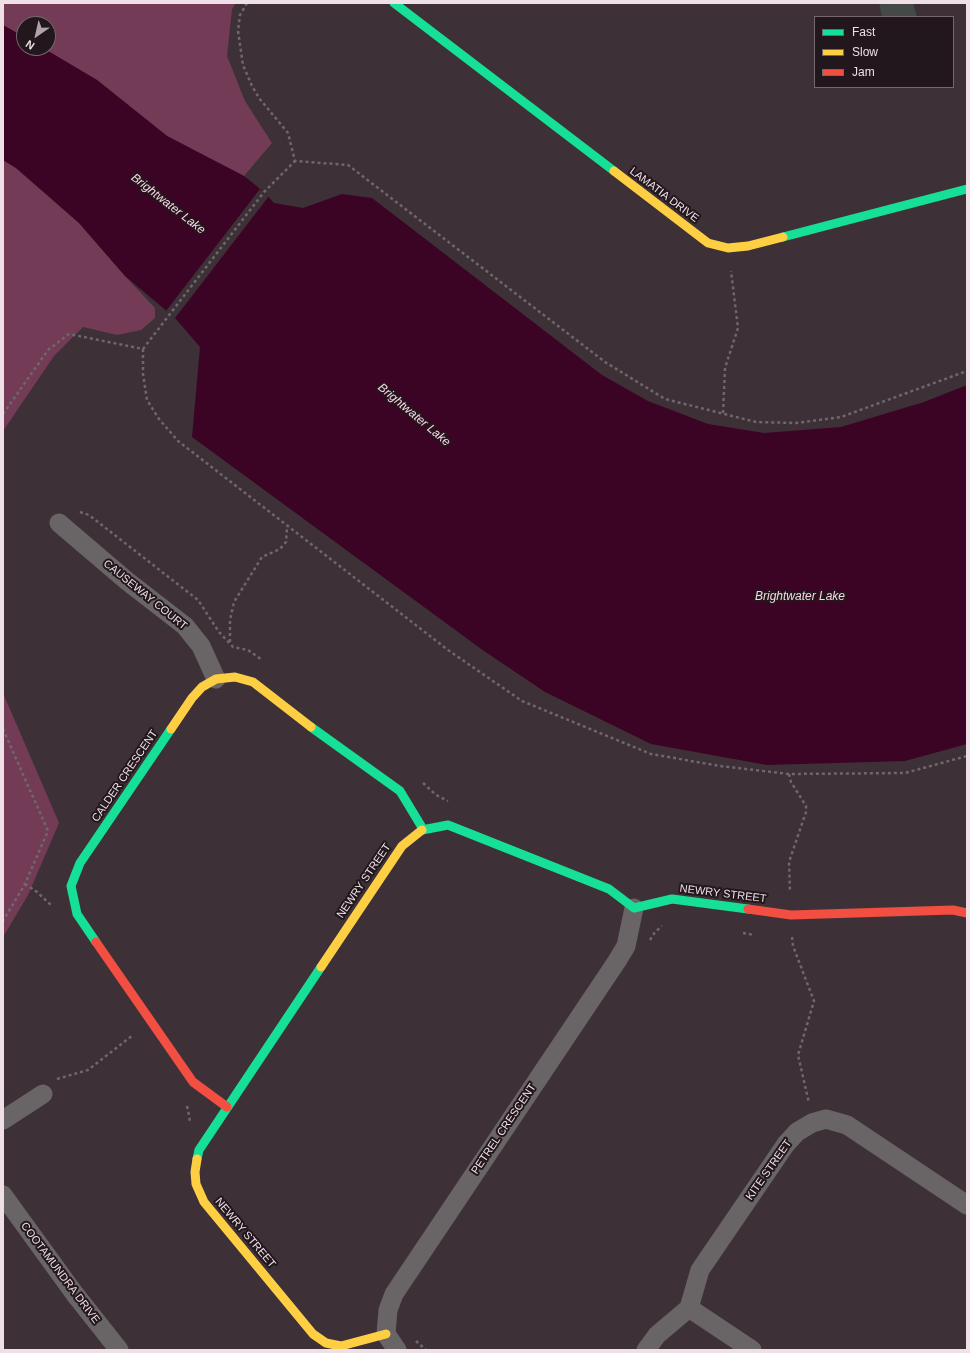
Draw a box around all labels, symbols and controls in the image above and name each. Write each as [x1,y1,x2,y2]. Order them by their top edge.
north arrow [16,16,56,56]
legend [814,16,954,88]
text: Fast [852,25,875,39]
text: N [23,38,37,52]
text: Slow [852,45,878,59]
text: Jam [852,65,875,79]
street label: LAMATIA DRIVE [627,165,701,225]
water label: Brightwater Lake [128,171,208,237]
water label: Brightwater Lake [375,381,453,449]
street label: CAUSEWAY COURT [101,557,189,633]
water label: Brightwater Lake [755,590,845,604]
street label: CALDER CRESCENT [89,727,161,825]
street label: NEWRY STREET [334,841,394,921]
street label: NEWRY STREET [679,882,767,906]
street label: PETREL CRESCENT [469,1081,539,1177]
street label: KITE STREET [743,1137,795,1203]
street label: NEWRY STREET [212,1195,278,1271]
street label: COOTAMUNDRA DRIVE [18,1220,102,1326]

